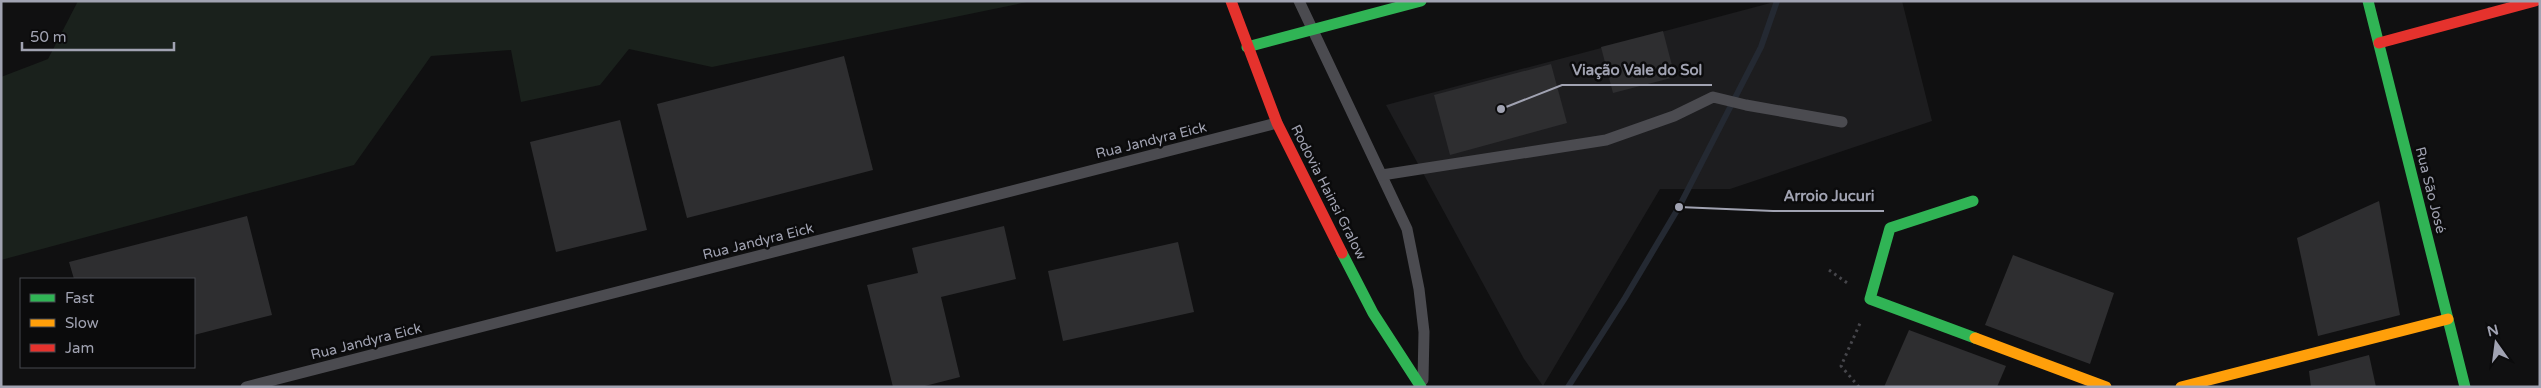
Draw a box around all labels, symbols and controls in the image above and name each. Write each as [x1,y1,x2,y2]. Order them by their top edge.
scale bar [22,20,175,52]
text: 50 m [30,28,67,46]
callout: Viação Vale do Sol [1562,55,1712,85]
text: Viação Vale do Sol [1572,61,1702,80]
street label: Rua Jandyra Eick [1094,118,1209,162]
street label: Rodovia Hainsi Gralow [1287,122,1370,263]
street label: Rua São José [2412,145,2449,235]
callout: Arroio Jucuri [1773,181,1884,211]
text: Arroio Jucuri [1784,187,1874,205]
street label: Rua Jandyra Eick [701,219,816,263]
legend [20,278,195,368]
text: Fast [65,289,95,307]
text: Slow [65,314,99,332]
north arrow [2471,318,2521,368]
street label: Rua Jandyra Eick [309,319,424,363]
text: N [2485,321,2500,340]
text: Jam [65,339,94,357]

